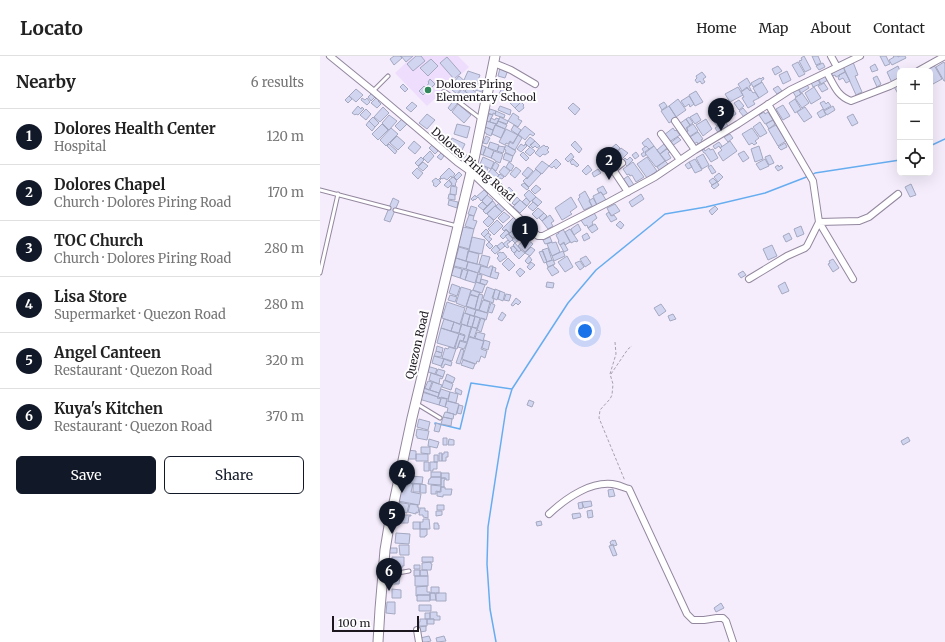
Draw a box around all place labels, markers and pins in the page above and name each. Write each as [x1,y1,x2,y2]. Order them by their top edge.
place label: Dolores Piring Elementary School [436,77,537,104]
marker: Dolores Piring Elementary School [423,85,433,95]
pin: 3 [708,98,734,131]
pin: 2 [596,147,622,180]
pin: 1 [512,216,538,249]
pin: 4 [389,460,415,493]
pin: 5 [379,501,405,534]
pin: 6 [376,558,402,591]

